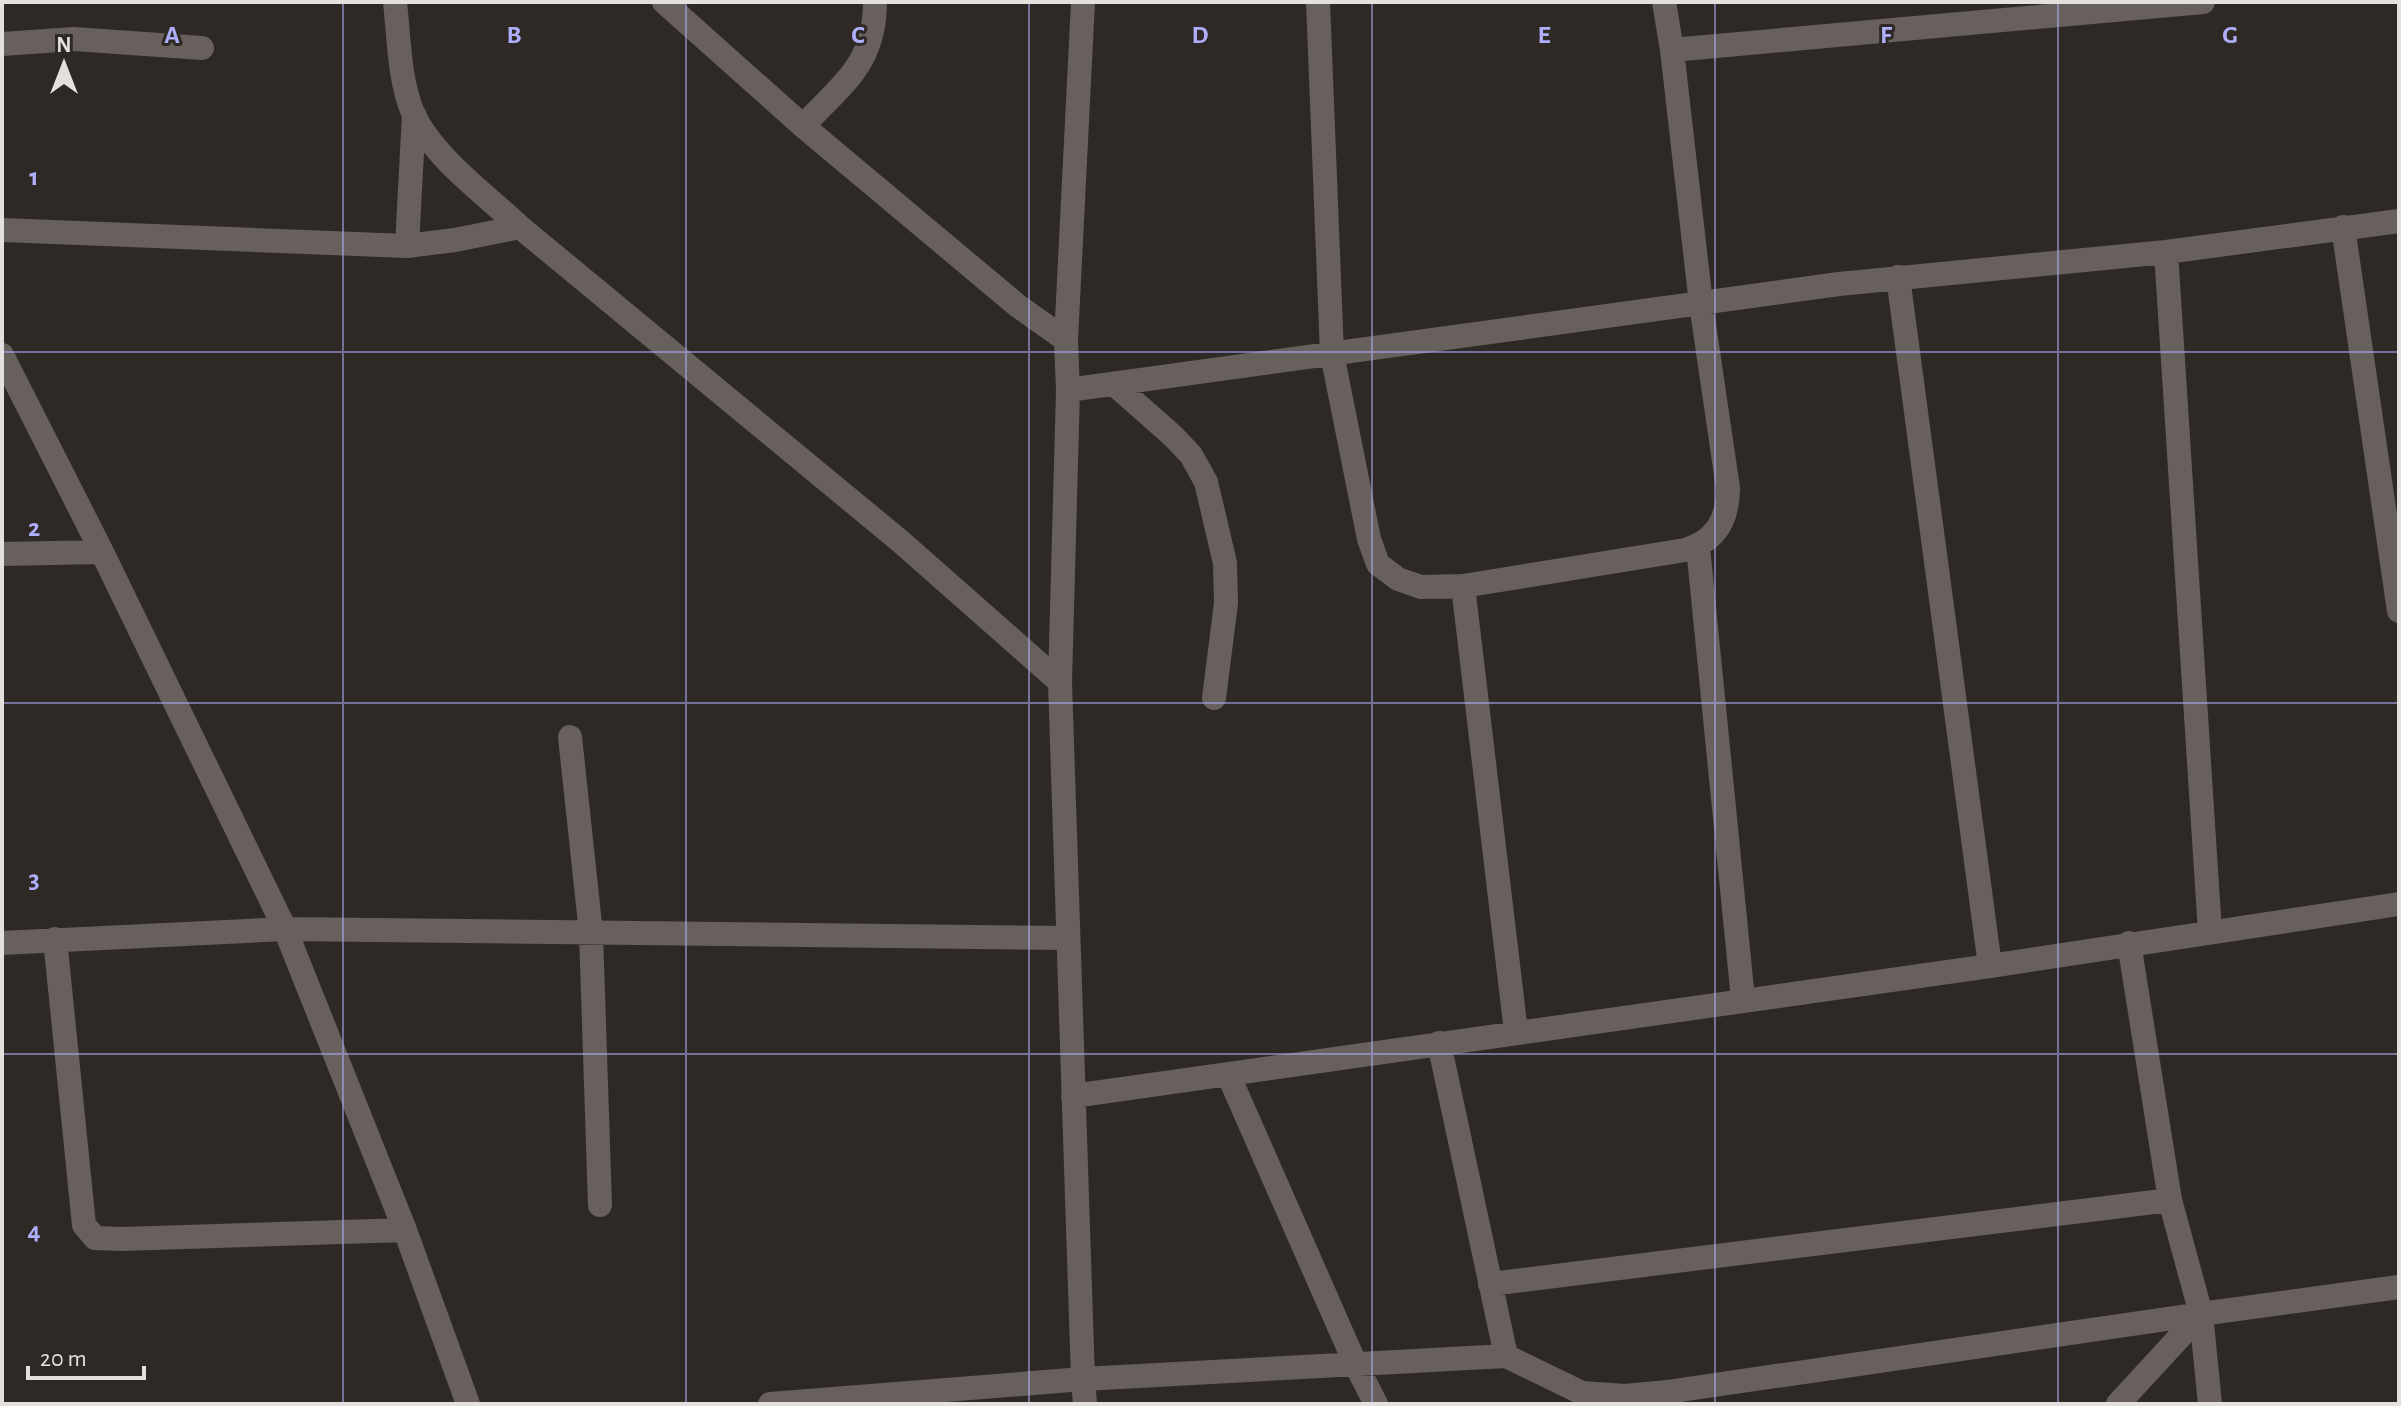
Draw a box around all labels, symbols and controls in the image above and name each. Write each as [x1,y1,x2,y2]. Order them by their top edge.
text: A [164,22,180,48]
text: B [506,22,522,48]
text: C [851,22,865,48]
text: D [1191,22,1209,48]
text: E [1537,22,1551,48]
text: F [1880,22,1893,48]
text: G [2222,22,2238,48]
north arrow [24,24,104,104]
text: N [56,34,72,56]
text: 1 [29,164,39,190]
text: 2 [28,515,40,541]
text: 3 [28,867,40,893]
text: 4 [27,1218,41,1244]
scale bar [28,1330,144,1380]
text: 20 m [40,1347,87,1371]

